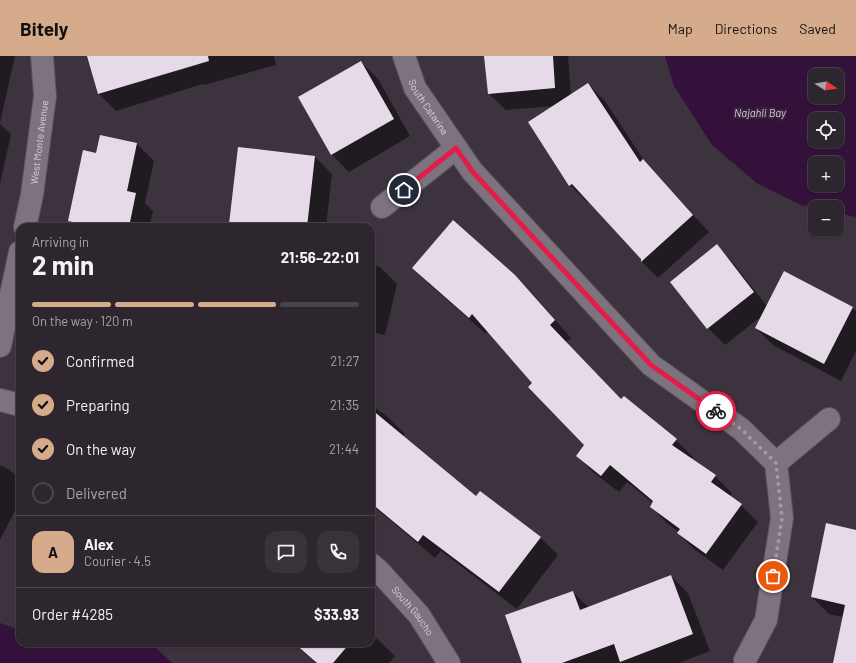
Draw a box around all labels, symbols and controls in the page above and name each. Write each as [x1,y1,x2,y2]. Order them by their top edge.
text: Bitely [20,17,68,40]
text: Map [668,20,693,37]
text: Directions [715,20,777,37]
text: Saved [799,20,836,37]
north arrow [808,68,844,104]
map controls [808,68,844,236]
street label: South Catarina [406,78,451,137]
street label: West Monte Avenue [27,99,50,185]
water label: Najahli Bay [734,106,787,119]
button: locate [808,112,844,148]
button: + [808,156,844,192]
pin [387,173,421,207]
icon: home [393,179,415,201]
button: − [808,200,844,236]
text: Arriving in [32,234,89,250]
text: 21:56–22:01 [281,248,359,266]
text: 2 min [32,249,94,280]
text: On the way · 120 m [32,313,133,329]
icon: check [32,350,54,372]
text: Confirmed [66,352,134,370]
text: 21:27 [330,353,359,369]
courier [696,391,736,431]
icon: check [32,394,54,416]
text: Preparing [66,396,130,414]
text: 21:35 [330,397,359,413]
icon: bike [705,400,727,422]
icon: check [32,438,54,460]
text: On the way [66,440,136,458]
text: 21:44 [329,441,359,457]
text: Delivered [66,484,127,502]
button: chat [265,531,307,573]
button: phone [317,531,359,573]
text: Alex [84,535,114,553]
text: A [48,543,58,561]
text: Courier · 4.5 [84,553,151,569]
pin [756,559,790,593]
icon: bag [762,565,784,587]
street label: South Gaucho [389,583,436,638]
text: Order #4285 [32,605,113,623]
text: $33.93 [314,605,359,623]

